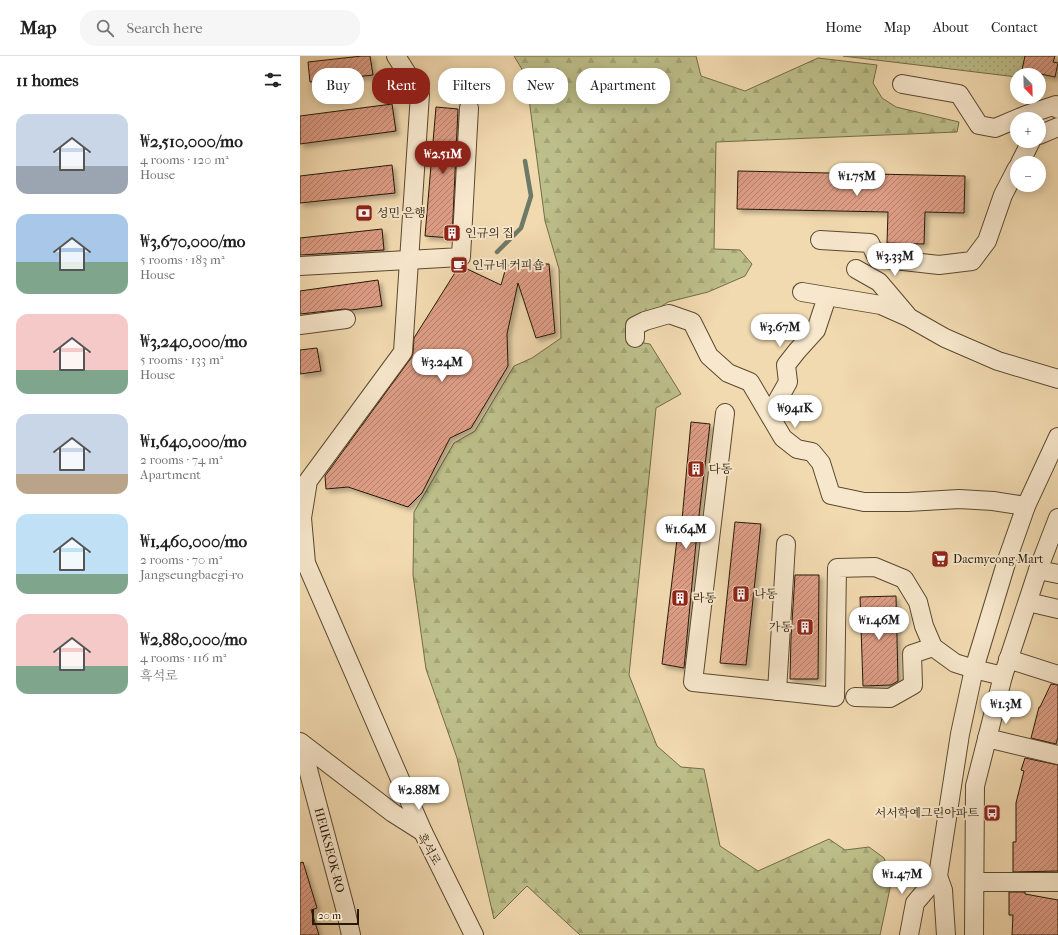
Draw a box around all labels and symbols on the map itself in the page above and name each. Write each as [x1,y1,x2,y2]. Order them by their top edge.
north arrow [1010,68,1046,104]
pin: ₩2.51M [410,141,476,175]
pin: ₩1.75M [824,163,890,197]
bank icon: 성민 은행 [354,203,374,223]
place label: 성민 은행 [377,206,426,220]
building icon: 인규의 집 [442,223,462,243]
place label: 인규의 집 [465,226,514,240]
pin: ₩3.33M [862,243,928,277]
cafe icon: 인규네 커피숍 [449,255,469,275]
place label: 인규네 커피숍 [472,258,545,272]
pin: ₩3.67M [747,314,813,348]
pin: ₩3.24M [409,349,475,383]
pin: ₩941K [767,395,823,429]
building icon: 다동 [686,459,706,479]
place label: 다동 [709,462,733,476]
pin: ₩1.64M [653,516,719,550]
supermarket icon: Daemyeong Mart [930,549,950,569]
place label: Daemyeong Mart [953,552,1044,566]
building icon: 나동 [731,584,751,604]
place label: 나동 [754,587,778,601]
building icon: 라동 [670,588,690,608]
place label: 라동 [693,591,717,605]
pin: ₩1.46M [846,607,912,641]
building icon: 가동 [795,617,815,637]
place label: 가동 [769,620,792,634]
pin: ₩1.3M [978,691,1034,725]
pin: ₩2.88M [386,777,452,811]
bus stop icon: 서서학예그린아파트 [982,803,1002,823]
street label: HEUKSEOK-RO [312,806,348,894]
place label: 서서학예그린아파트 [875,806,979,820]
street label: 흑석로 [414,830,444,868]
pin: ₩1.47M [869,861,935,895]
scale bar [312,907,359,926]

